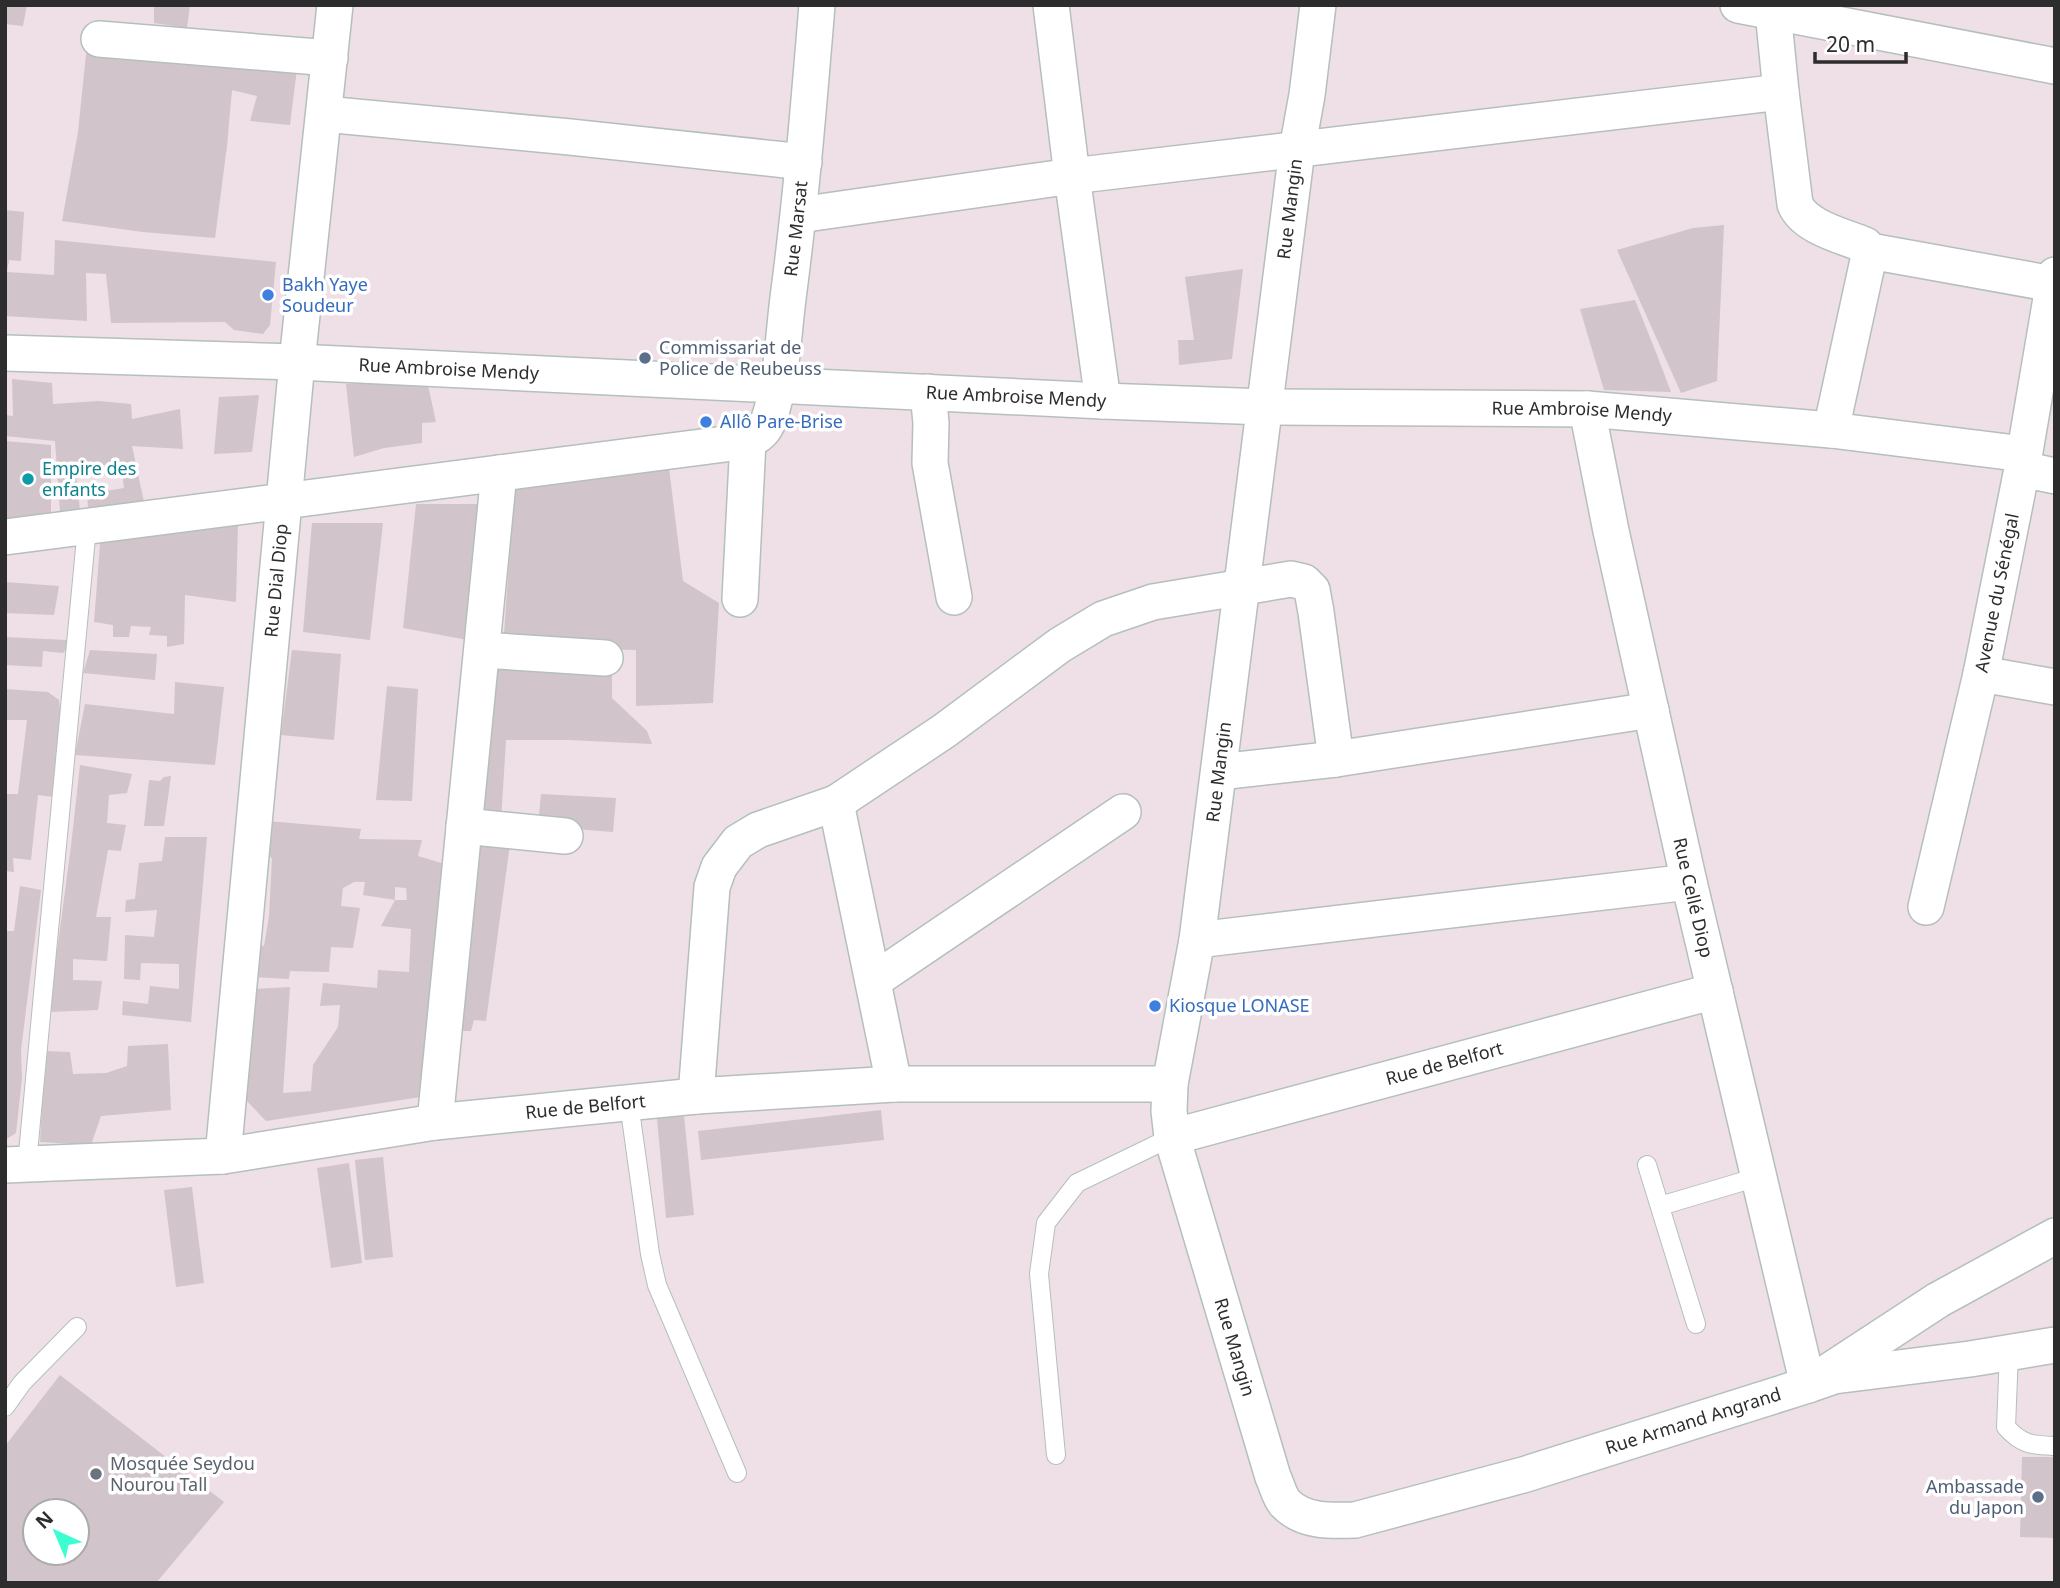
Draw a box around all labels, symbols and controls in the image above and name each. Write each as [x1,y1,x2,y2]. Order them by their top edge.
scale bar [1815,21,1906,65]
text: 20 m [1826,30,1875,58]
street label: Rue Mangin [1271,157,1307,261]
street label: Rue Marsat [778,179,813,278]
place label: Bakh Yaye Soudeur [282,272,368,317]
marker: Bakh Yaye Soudeur [260,287,276,303]
place label: Commissariat de Police de Reubeuss [659,335,822,380]
marker: Commissariat de Police de Reubeuss [637,350,653,366]
street label: Rue Ambroise Mendy [358,352,540,385]
street label: Rue Ambroise Mendy [925,379,1108,412]
street label: Rue Ambroise Mendy [1491,395,1674,427]
place label: Allô Pare-Brise [720,409,843,433]
marker: Allô Pare-Brise [698,414,714,430]
place label: Empire des enfants [42,456,136,501]
marker: Empire des enfants [20,471,36,487]
street label: Avenue du Sénégal [1969,511,2024,675]
street label: Rue Dial Diop [258,522,293,638]
street label: Rue Mangin [1200,720,1236,824]
street label: Rue Cellé Diop [1668,835,1719,960]
place label: Kiosque LONASE [1169,993,1310,1017]
marker: Kiosque LONASE [1147,998,1163,1014]
street label: Rue de Belfort [1383,1035,1506,1090]
street label: Rue de Belfort [524,1088,647,1124]
street label: Rue Mangin [1209,1295,1261,1399]
street label: Rue Armand Angrand [1602,1381,1784,1459]
place label: Mosquée Seydou Nourou Tall [110,1451,255,1496]
marker: Mosquée Seydou Nourou Tall [88,1466,104,1482]
place label: Ambassade du Japon [1926,1474,2024,1519]
marker: Ambassade du Japon [2030,1489,2046,1505]
north arrow [21,1497,91,1567]
text: N [30,1505,59,1534]

